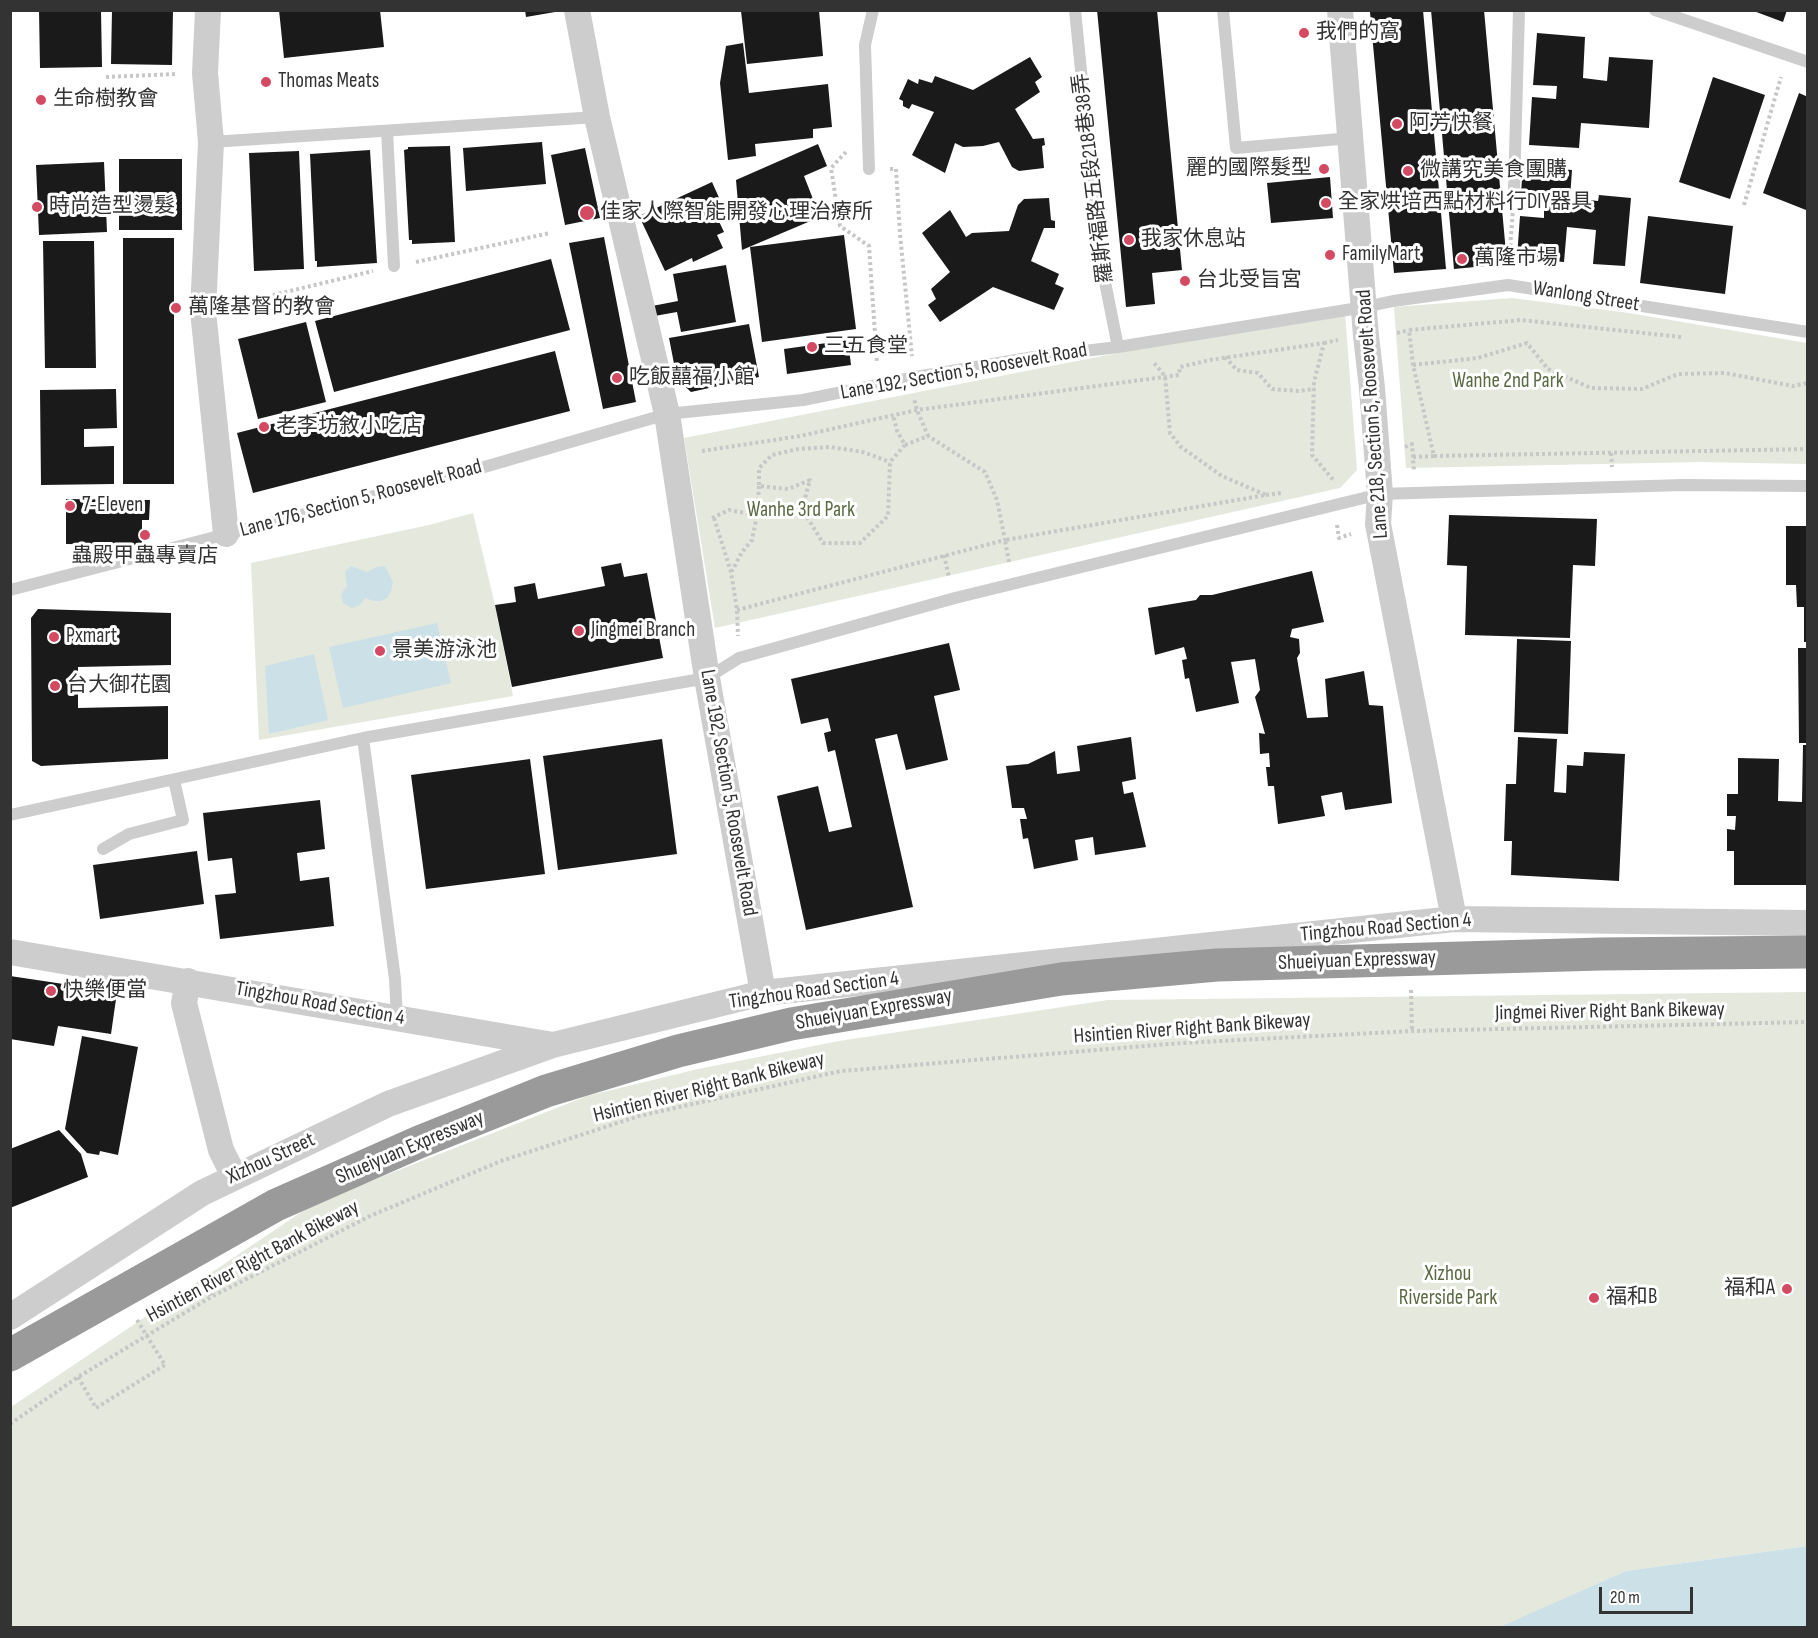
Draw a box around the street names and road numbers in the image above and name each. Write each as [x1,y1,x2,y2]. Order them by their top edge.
street label: 羅斯福路五段218巷38弄 [1069,72,1119,284]
street label: Wanlong Street [1531,276,1641,318]
street label: Lane 218, Section 5, Roosevelt Road [1352,289,1394,539]
street label: Lane 192, Section 5, Roosevelt Road [839,338,1089,406]
street label: Lane 176, Section 5, Roosevelt Road [237,455,485,543]
street label: Lane 192, Section 5, Roosevelt Road [694,668,762,918]
street label: Tingzhou Road Section 4 [1300,908,1472,948]
street label: Shueiyuan Expressway [1278,946,1436,976]
street label: Tingzhou Road Section 4 [727,967,901,1015]
street label: Tingzhou Road Section 4 [233,977,407,1031]
street label: Shueiyuan Expressway [794,984,954,1036]
street label: Jingmei River Right Bank Bikeway [1495,997,1725,1027]
street label: Hsintien River Right Bank Bikeway [1073,1008,1311,1050]
street label: Hsintien River Right Bank Bikeway [591,1047,827,1129]
street label: Shueiyuan Expressway [332,1106,488,1190]
street label: Xizhou Street [223,1128,319,1190]
street label: Hsintien River Right Bank Bikeway [142,1195,364,1329]

